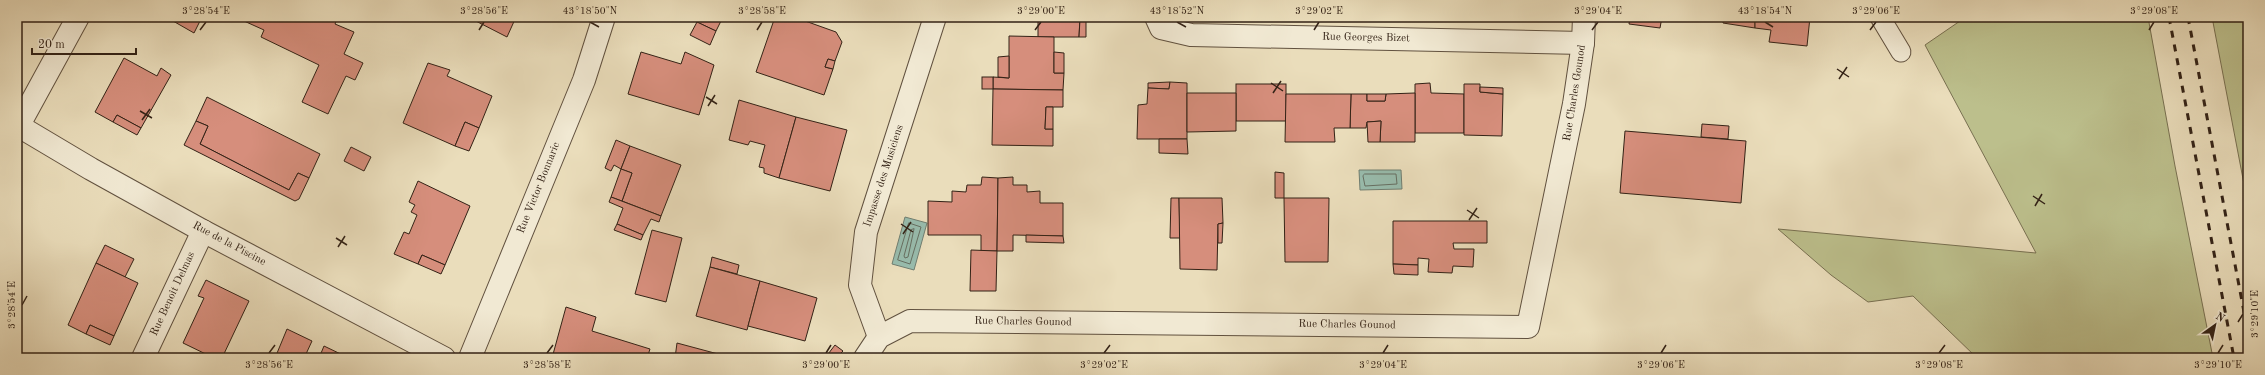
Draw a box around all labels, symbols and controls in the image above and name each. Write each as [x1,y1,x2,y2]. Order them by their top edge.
text: 3°28'54"E [182,6,230,16]
text: 3°28'56"E [460,6,508,16]
text: 43°18'50"N [563,6,618,16]
text: 3°28'58"E [738,6,786,16]
text: 3°29'00"E [1017,6,1065,16]
text: 43°18'52"N [1150,6,1205,16]
text: 3°29'02"E [1295,6,1343,16]
text: 3°29'04"E [1574,6,1622,16]
text: 43°18'54"N [1738,6,1793,16]
text: 3°29'06"E [1852,6,1900,16]
text: 3°29'08"E [2130,6,2178,16]
scale bar [32,30,136,56]
street label: Rue Georges Bizet [1322,32,1410,44]
text: 20 m [38,39,65,51]
street label: Rue Charles Gounod [1562,44,1588,142]
street label: Impasse des Musiciens [862,123,906,229]
street label: Rue Victor Bonnaric [516,141,562,235]
street label: Rue de la Piscine [191,220,267,268]
street label: Rue Benoît Delmas [149,250,197,338]
text: 3°28'54"E [7,281,17,329]
text: 3°29'10"E [2250,290,2260,338]
north arrow [2195,305,2235,345]
text: N [2213,311,2227,325]
street label: Rue Charles Gounod [974,316,1072,328]
street label: Rue Charles Gounod [1298,319,1396,331]
text: 3°28'56"E [245,360,293,370]
text: 3°28'58"E [523,360,571,370]
text: 3°29'00"E [802,360,850,370]
text: 3°29'02"E [1080,360,1128,370]
text: 3°29'04"E [1359,360,1407,370]
text: 3°29'06"E [1637,360,1685,370]
text: 3°29'08"E [1915,360,1963,370]
text: 3°29'10"E [2194,360,2242,370]

